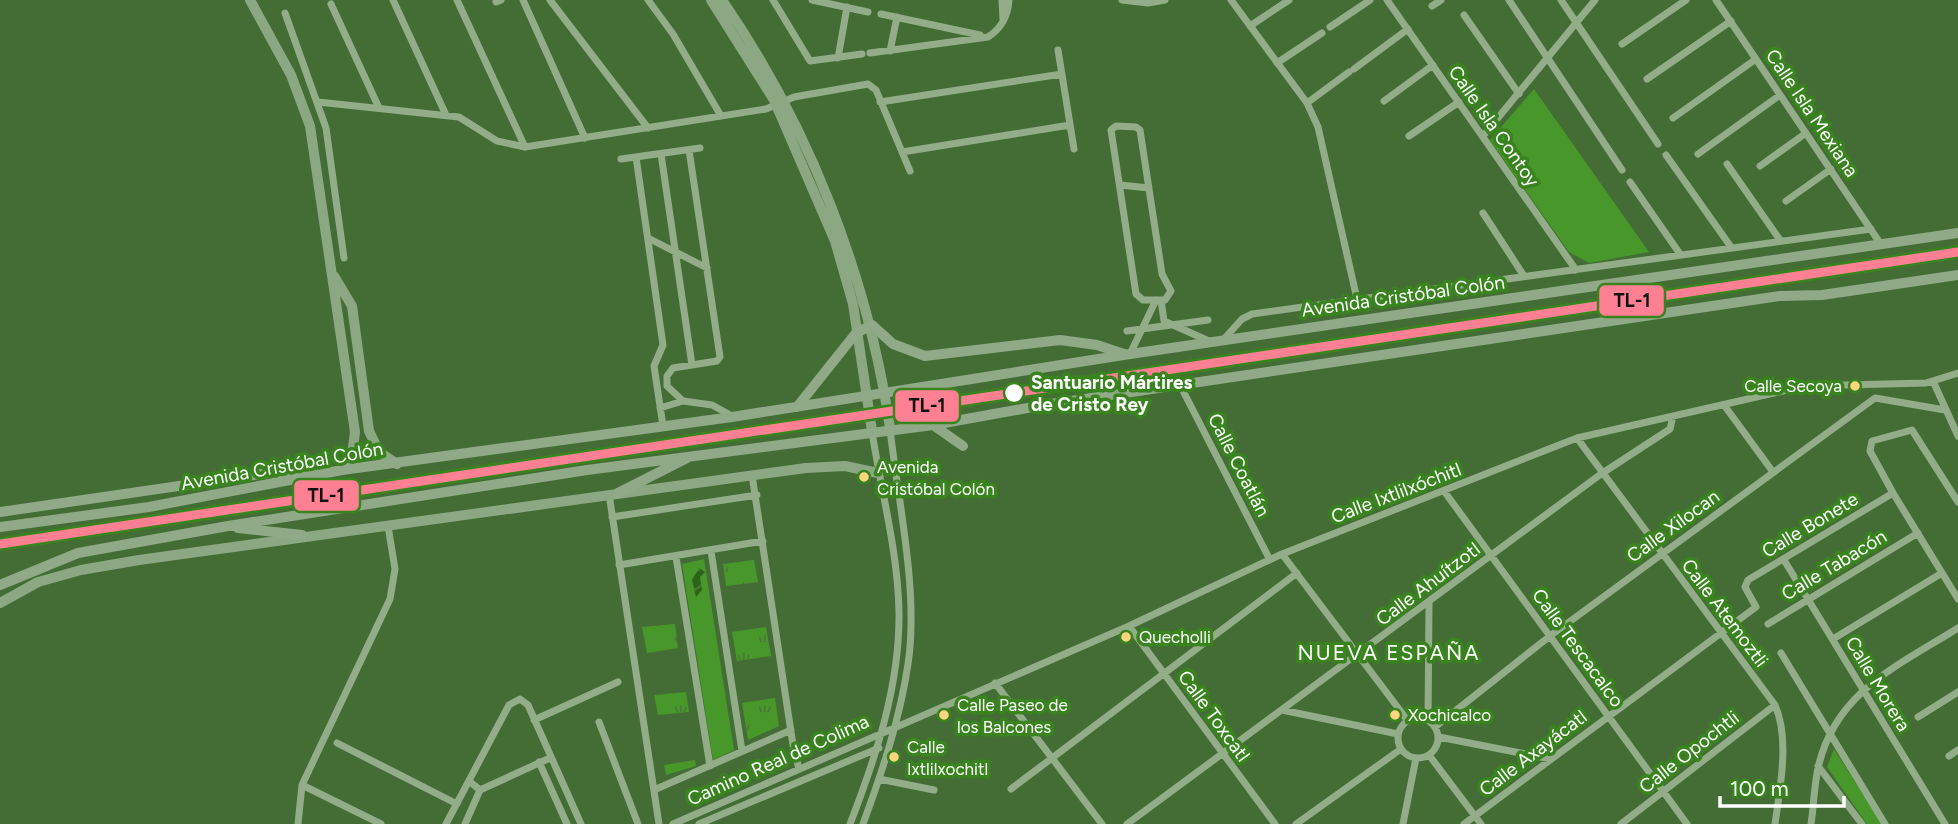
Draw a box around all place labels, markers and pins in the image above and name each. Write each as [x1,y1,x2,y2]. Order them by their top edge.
place label: Santuario Mártires de Cristo Rey [1031,371,1193,416]
place label: Calle Secoya [1744,376,1842,396]
marker: Calle Secoya [1848,379,1862,393]
marker: Santuario Mártires de Cristo Rey [1003,382,1025,404]
place label: Avenida Cristóbal Colón [877,457,995,499]
marker: Avenida Cristóbal Colón [857,470,871,484]
place label: Quecholli [1139,627,1211,647]
marker: Quecholli [1119,630,1133,644]
place label: Calle Paseo de los Balcones [957,695,1068,737]
place label: Xochicalco [1408,705,1491,725]
marker: Calle Paseo de los Balcones [937,708,951,722]
marker: Xochicalco [1388,708,1402,722]
place label: Calle Ixtlilxochitl [907,737,988,779]
marker: Calle Ixtlilxochitl [887,750,901,764]

